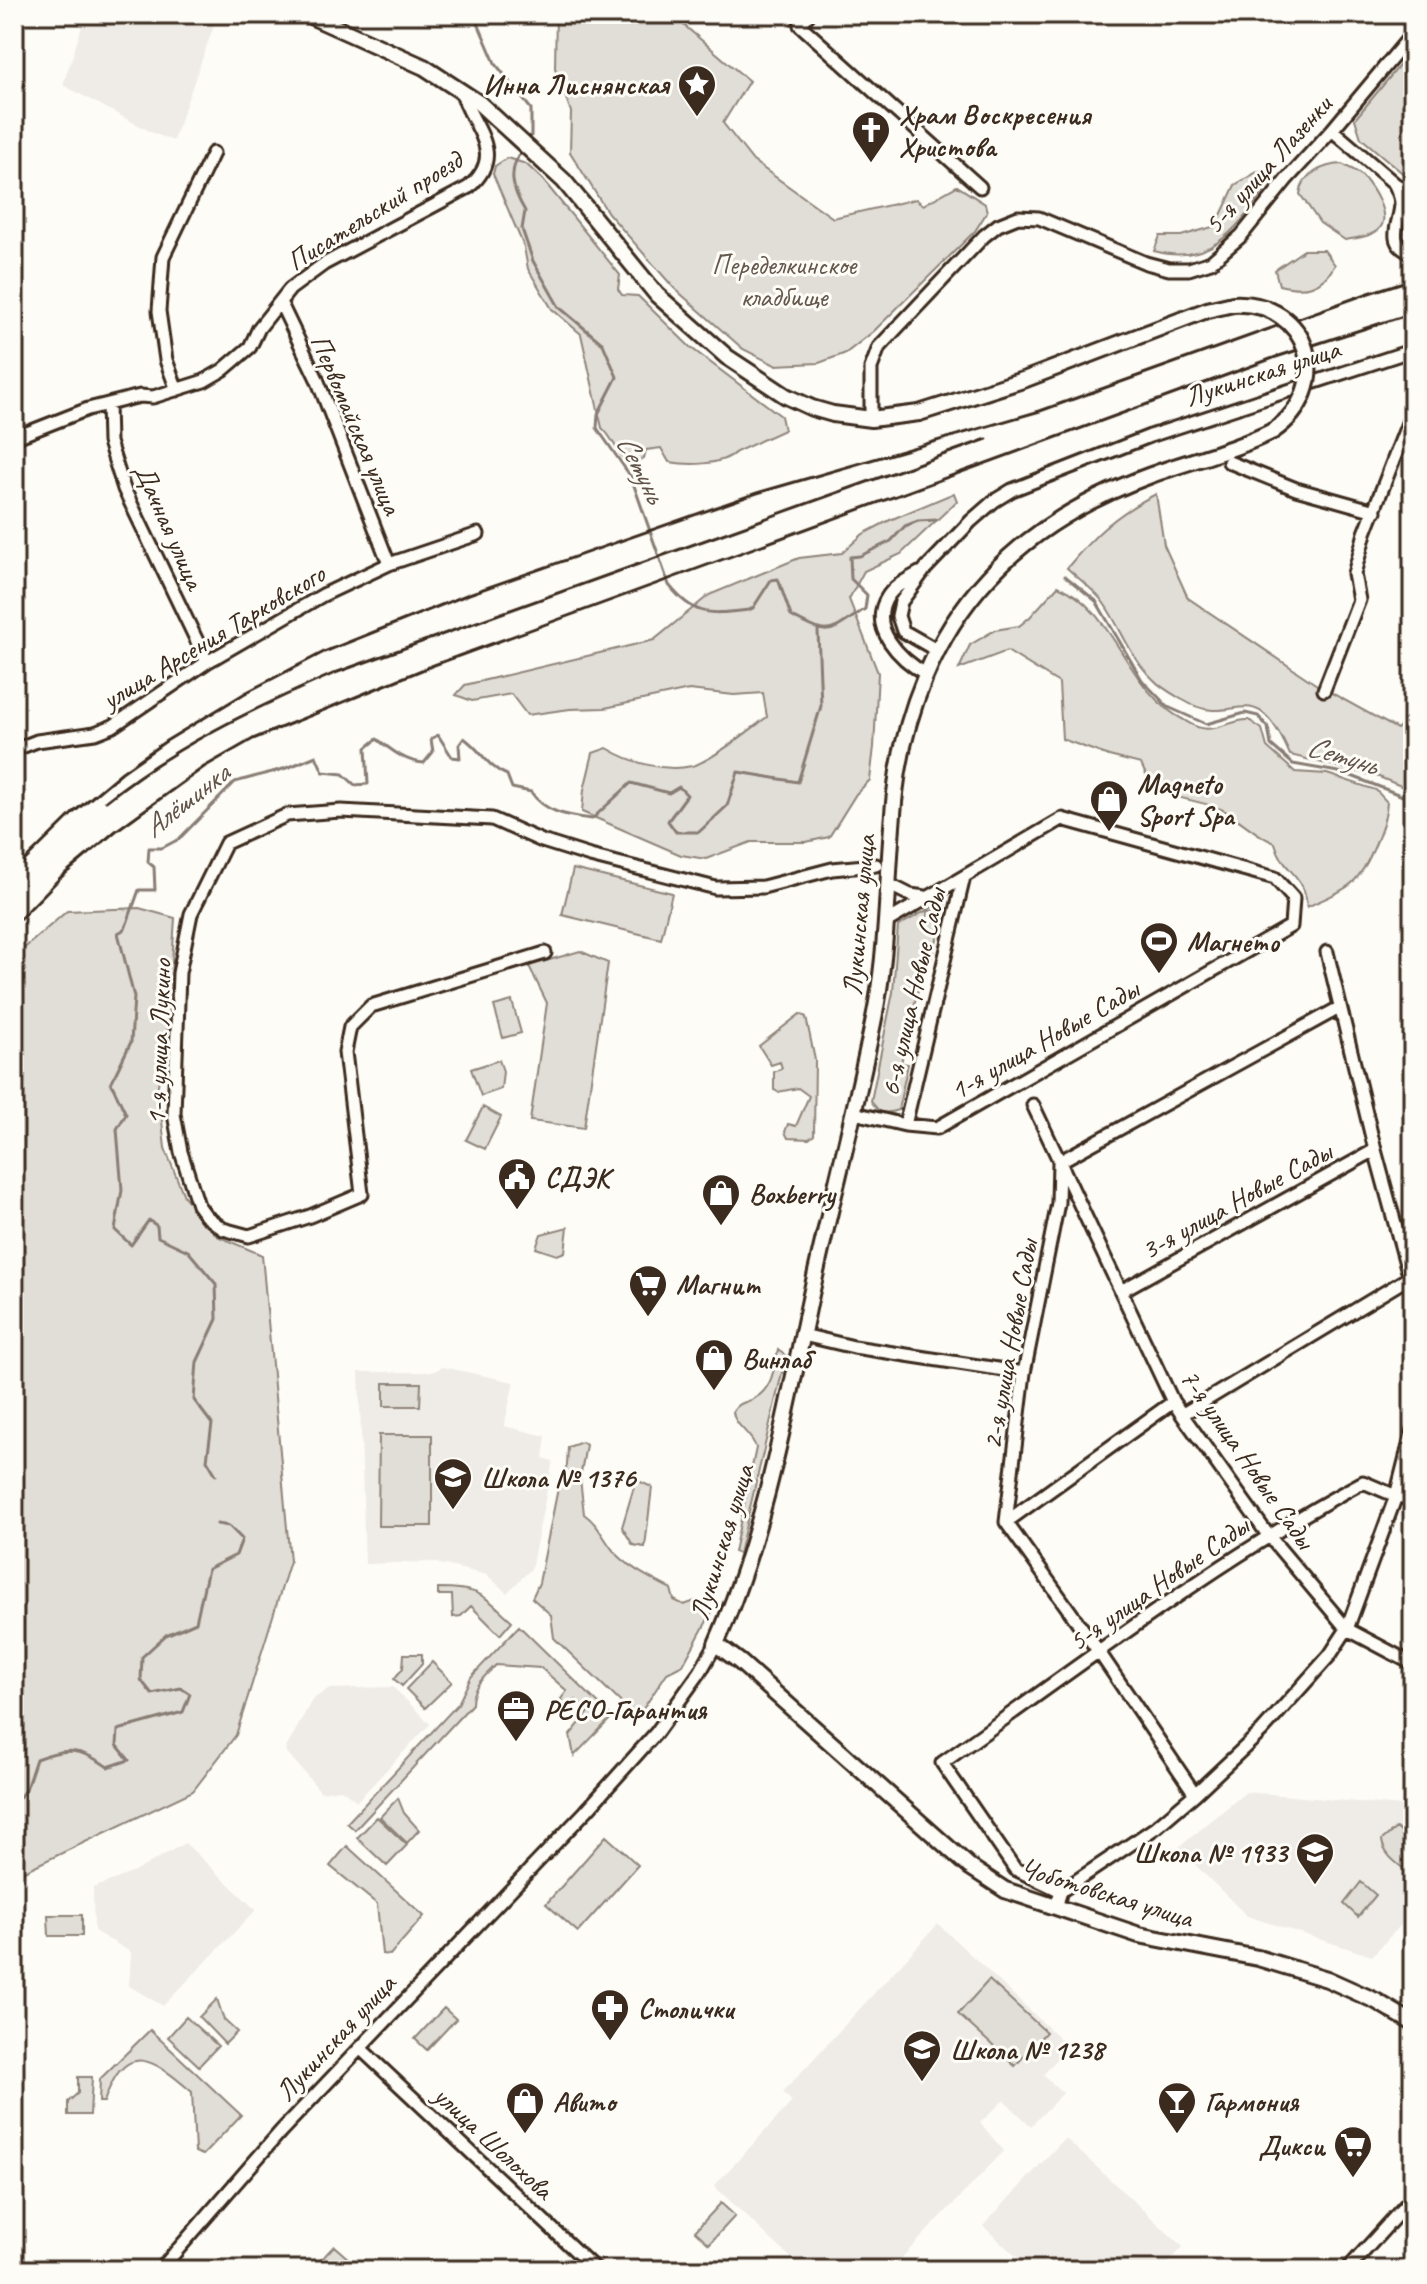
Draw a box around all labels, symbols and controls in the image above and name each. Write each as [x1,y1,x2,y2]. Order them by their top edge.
place icon: Инна Лиснянская [676,63,718,118]
place label: Инна Лиснянская [483,67,671,102]
street label: 5-я улица Лазенки [1196,86,1340,241]
place label: Храм Воскресения Христова [899,97,1093,164]
church icon: Храм Воскресения Христова [850,109,892,164]
street label: Писательский проезд [280,141,471,278]
park label: Переделкинское кладбище [712,247,858,314]
street label: Первомайская улица [303,329,411,521]
street label: Лукинская улица [1180,330,1346,414]
water label: Сетунь [608,428,676,512]
street label: Дачная улица [126,458,214,597]
street label: улица Арсения Тарковского [94,555,333,718]
water label: Сетунь [1303,726,1385,785]
water label: Алёшинка [135,753,239,846]
place label: Magneto Sport Spa [1137,766,1236,833]
shop icon: Magneto Sport Spa [1088,778,1130,833]
street label: Лукинская улица [834,832,883,997]
street label: 6-я улица Новые Сады [872,883,954,1099]
sports icon: Магнето [1138,920,1180,975]
place label: Магнето [1187,924,1281,959]
street label: 1-я улица Лукино [138,956,179,1126]
street label: 1-я улица Новые Сады [944,970,1147,1108]
street label: 3-я улица Новые Сады [1135,1133,1339,1267]
public building icon: СДЭК [496,1156,538,1211]
place label: СДЭК [545,1160,615,1195]
shop icon: Boxberry [700,1172,742,1227]
place label: Boxberry [749,1176,837,1212]
street label: 2-я улица Новые Сады [974,1234,1046,1452]
supermarket icon: Магнит [627,1263,669,1318]
place label: Магнит [676,1267,762,1302]
shop icon: Винлаб [693,1337,735,1392]
place label: Винлаб [742,1341,817,1376]
street label: 7-я улица Новые Сады [1172,1361,1324,1557]
school or university icon: Школа № 1376 [432,1456,474,1511]
street label: Лукинская улица [681,1458,762,1624]
place label: Школа № 1376 [481,1460,637,1495]
street label: 5-я улица Новые Сады [1061,1507,1257,1659]
office icon: РЕСО-Гарантия [495,1688,537,1743]
place label: РЕСО-Гарантия [544,1692,708,1727]
school or university icon: Школа № 1933 [1294,1831,1336,1886]
place label: Школа № 1933 [1133,1835,1289,1870]
street label: Чоботовская улица [1016,1850,1199,1936]
street label: Лукинская улица [268,1965,404,2108]
pharmacy icon: Столички [589,1987,631,2042]
place label: Столички [638,1991,736,2026]
school or university icon: Школа № 1238 [901,2028,943,2083]
place label: Школа № 1238 [950,2032,1107,2067]
street label: улица Шолохова [425,2077,562,2208]
shop icon: Авито [504,2080,546,2135]
bar icon: Гармония [1156,2080,1198,2135]
place label: Авито [553,2084,619,2119]
place label: Гармония [1205,2084,1300,2119]
supermarket icon: Дикси [1332,2124,1374,2179]
place label: Дикси [1259,2128,1326,2163]

